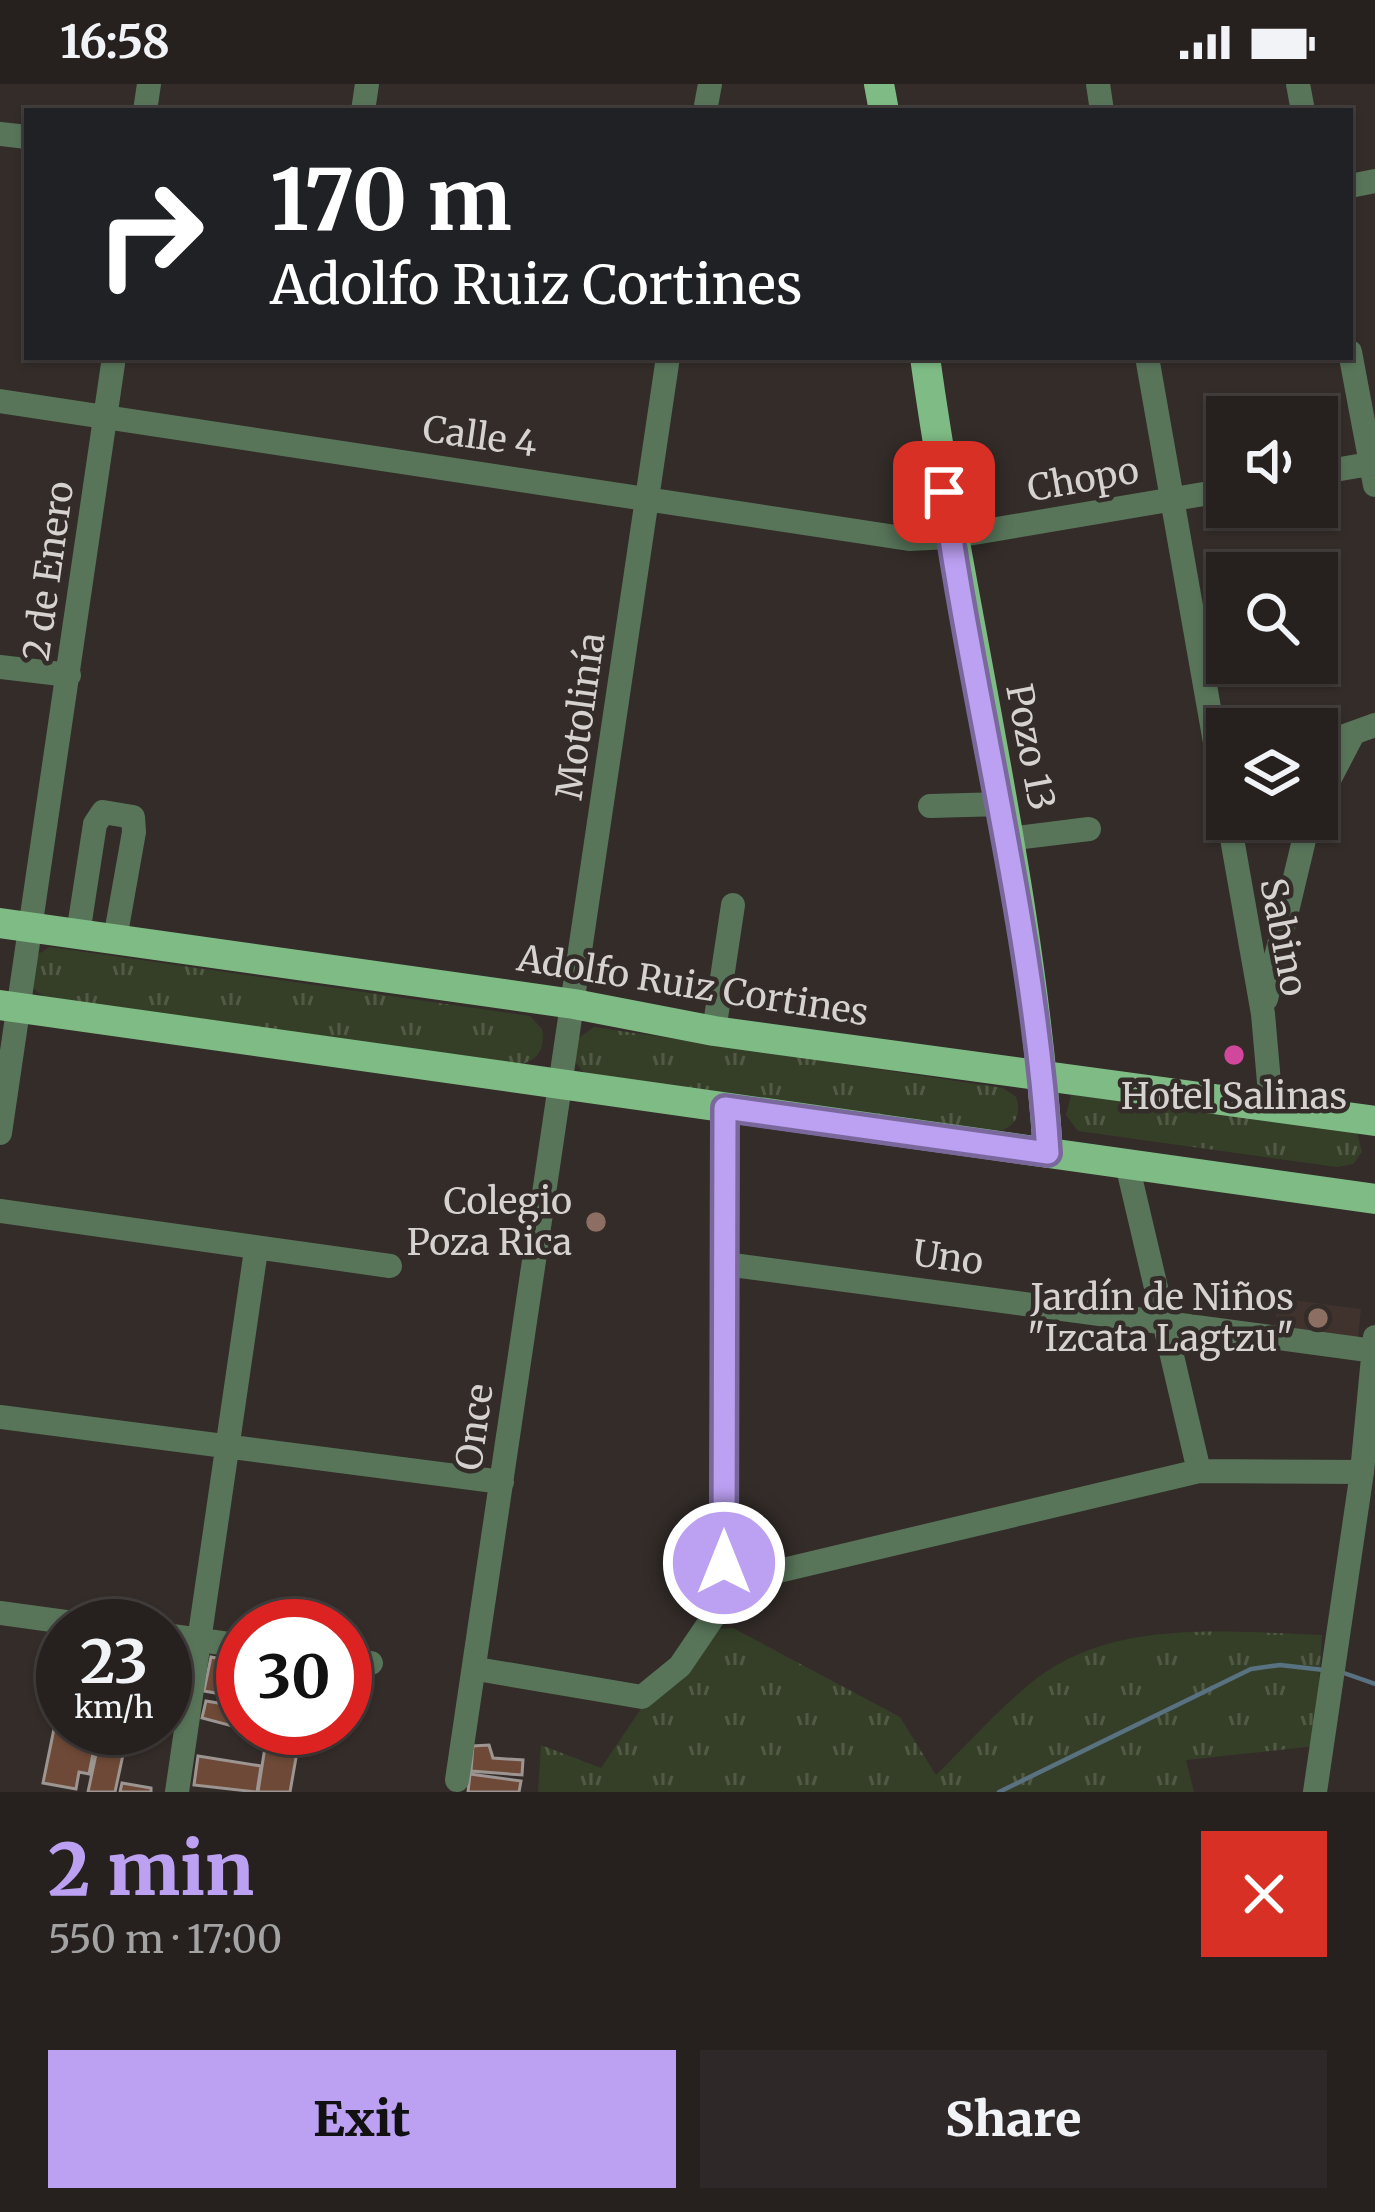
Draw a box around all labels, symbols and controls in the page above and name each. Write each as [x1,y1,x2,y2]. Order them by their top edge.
text: 16:58 [60,14,170,70]
text: 170 m [270,147,512,253]
icon: right [72,156,228,312]
text: Adolfo Ruiz Cortines [270,251,803,319]
map controls [1206,396,1338,840]
button: sound [1206,396,1338,528]
street label: Calle 4 [420,406,540,467]
pin [893,441,995,543]
street label: Chopo [1024,448,1142,511]
icon: arrive [911,459,977,525]
street label: 2 de Enero [14,478,83,664]
button: search [1206,552,1338,684]
street label: Motolinía [547,630,614,802]
street label: Pozo 13 [996,680,1065,814]
button: layers [1206,708,1338,840]
street label: Sabino [1250,874,1317,1000]
street label: Adolfo Ruiz Cortines [513,935,872,1035]
marker: Hotel Salinas [1221,1042,1247,1068]
place label: Hotel Salinas [1121,1074,1347,1119]
place label: Colegio Poza Rica [407,1179,572,1265]
marker: Colegio Poza Rica [583,1209,609,1235]
street label: Uno [910,1230,986,1285]
place label: Jardín de Niños "Izcata Lagtzu" [1027,1275,1294,1361]
marker: Jardín de Niños "Izcata Lagtzu" [1305,1305,1331,1331]
street label: Once [446,1381,503,1473]
position arrow [661,1500,787,1626]
speed limit sign: 30 [216,1599,372,1755]
text: 23 [80,1624,148,1699]
text: km/h [74,1688,154,1726]
text: 2 min [48,1824,254,1915]
button: close [1201,1831,1327,1957]
text: 550 m · 17:00 [48,1915,282,1964]
button: Exit [48,2050,676,2188]
button: Share [700,2050,1327,2188]

